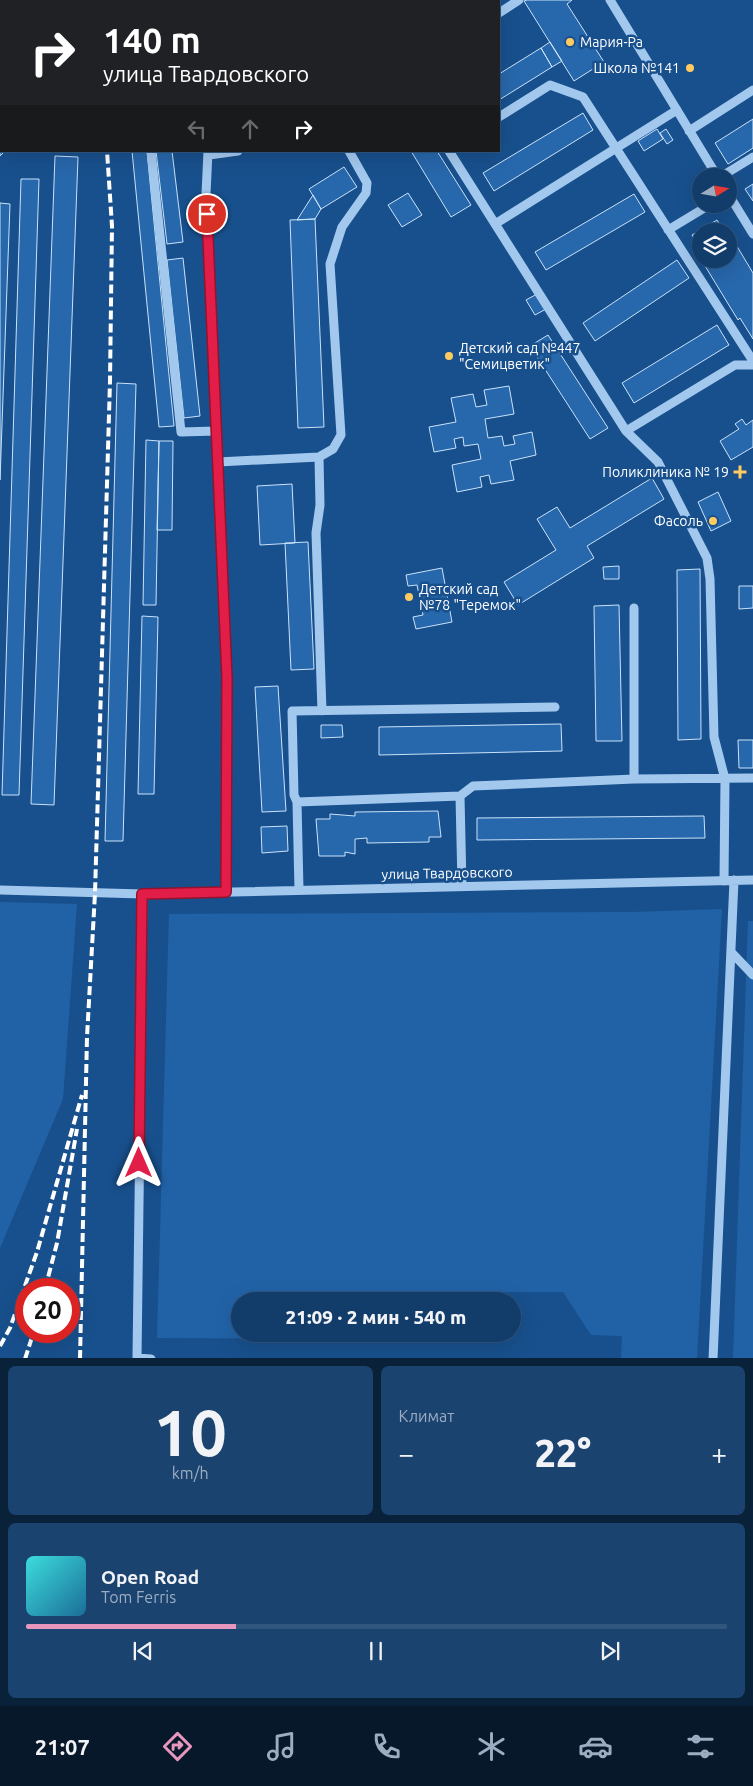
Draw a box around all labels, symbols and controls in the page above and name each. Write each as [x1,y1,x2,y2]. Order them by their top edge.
icon: right [20,20,85,85]
text: 140 m [103,20,201,60]
place label: Мария-Ра [580,34,643,50]
marker: Мария-Ра [564,36,576,48]
place label: Школа №141 [594,60,680,76]
text: улица Твардовского [103,61,309,86]
marker: Школа №141 [684,62,696,74]
icon: left [183,115,211,143]
icon: ahead [236,115,264,143]
icon: right [289,115,317,143]
north arrow [692,168,738,212]
map controls [692,168,737,268]
pin [186,193,228,235]
icon: arrive [193,200,221,228]
button: layers [692,223,737,268]
place label: Детский сад №447 "Семицветик" [459,340,580,372]
marker: Детский сад №447 "Семицветик" [443,350,455,362]
place label: Поликлиника № 19 [602,464,729,480]
marker: Поликлиника № 19 [733,465,747,479]
place label: Фасоль [654,513,703,529]
marker: Фасоль [707,515,719,527]
place label: Детский сад №78 "Теремок" [419,581,521,613]
marker: Детский сад №78 "Теремок" [403,591,415,603]
street label: улица Твардовского [381,864,513,882]
position arrow [112,1136,164,1188]
speed limit sign: 20 [15,1278,80,1343]
text: 21:09 · 2 мин · 540 m [286,1306,466,1328]
text: 10 [154,1395,227,1468]
text: Климат [399,1407,454,1425]
text: 22° [534,1432,591,1474]
text: − [399,1438,414,1469]
text: + [711,1438,727,1469]
text: km/h [172,1464,209,1482]
text: Open Road [101,1566,199,1588]
text: Tom Ferris [101,1588,176,1606]
icon: previous [129,1637,157,1665]
icon: pause [362,1637,390,1665]
icon: next [596,1637,624,1665]
icon: directions [160,1729,195,1764]
icon: music [264,1729,299,1764]
icon: phone [369,1729,404,1764]
icon: climate [474,1729,509,1764]
icon: car [578,1729,613,1764]
icon: filters [683,1729,718,1764]
text: 21:07 [35,1734,90,1759]

